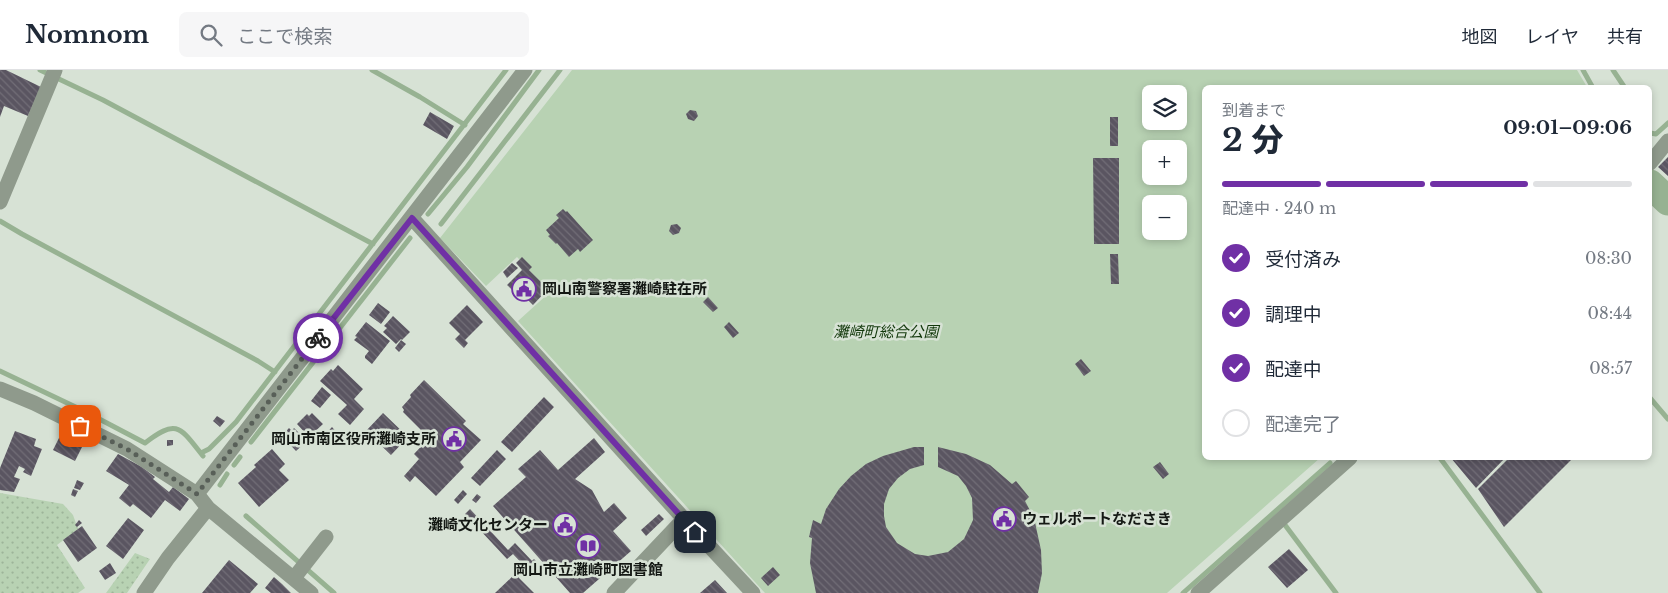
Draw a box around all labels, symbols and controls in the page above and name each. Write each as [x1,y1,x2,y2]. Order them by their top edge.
search box [179,12,529,57]
text: Nomnom [25,20,149,49]
icon: search [197,21,225,49]
text: ここで検索 [237,25,332,48]
text: 地図 [1462,26,1498,48]
text: レイヤ [1526,26,1579,48]
text: 共有 [1607,26,1643,48]
map controls [1142,85,1187,240]
button: layers [1142,85,1187,130]
text: 到着まで [1222,100,1286,120]
text: 09:01–09:06 [1503,116,1632,139]
text: 2 分 [1222,120,1283,160]
button: + [1142,140,1187,185]
button: − [1142,195,1187,240]
text: 配達中 · 240 m [1222,198,1336,218]
icon: check [1222,244,1250,272]
text: 受付済み [1265,248,1341,271]
text: 08:30 [1585,248,1632,268]
public building icon: 岡山南警察署灘崎駐在所 [511,276,537,302]
place label: 岡山南警察署灘崎駐在所 [542,279,707,298]
icon: check [1222,299,1250,327]
text: 調理中 [1265,303,1322,326]
text: 08:44 [1588,303,1632,323]
courier [293,313,343,363]
park label: 灘崎町総合公園 [833,322,940,341]
icon: bike [304,324,332,352]
icon: check [1222,354,1250,382]
text: 配達中 [1265,358,1322,381]
text: 08:57 [1589,358,1632,378]
pin [59,405,101,447]
icon: bag [66,412,94,440]
text: 配達完了 [1265,413,1341,436]
public building icon: 岡山市南区役所灘崎支所 [441,426,467,452]
place label: 岡山市南区役所灘崎支所 [271,429,436,448]
public building icon: ウェルポートなださき [991,506,1017,532]
place label: ウェルポートなださき [1022,509,1172,528]
pin [674,511,716,553]
public building icon: 灘崎文化センター [552,512,578,538]
place label: 灘崎文化センター [428,515,548,534]
icon: home [681,518,709,546]
library icon: 岡山市立灘崎町図書館 [575,533,601,559]
place label: 岡山市立灘崎町図書館 [513,560,663,579]

